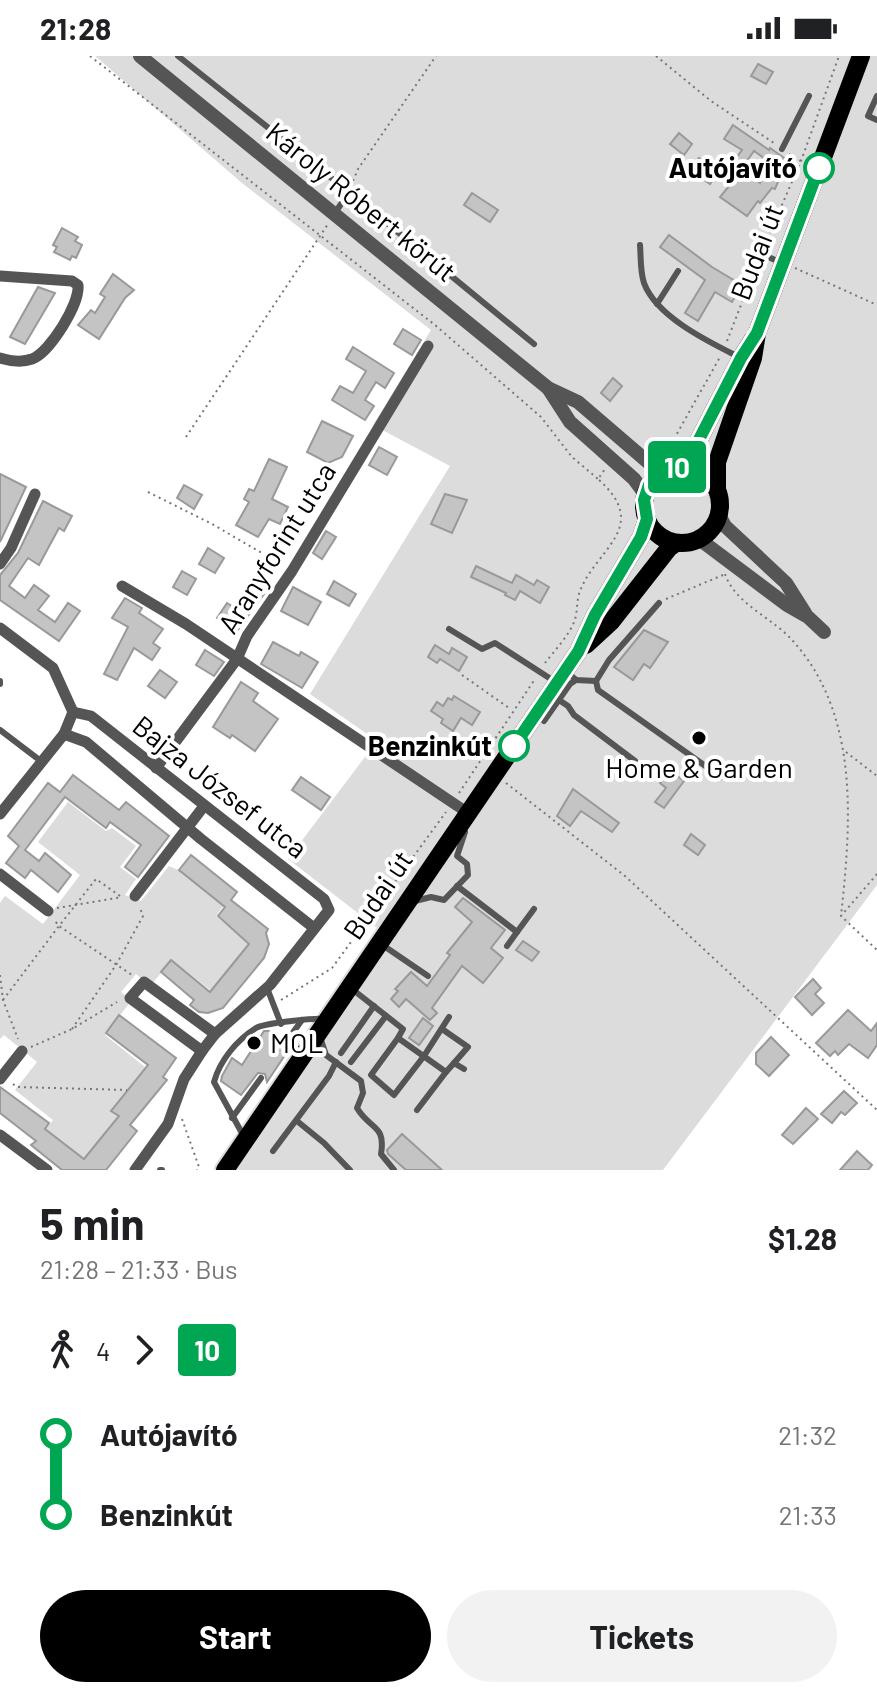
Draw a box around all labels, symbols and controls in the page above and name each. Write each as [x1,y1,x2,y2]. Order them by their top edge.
text: 21:28 [40,10,111,46]
street label: Károly Róbert körút [260,114,463,288]
place label: Autójavító [669,150,797,184]
marker: Autójavító [804,153,834,183]
street label: Budai út [722,199,790,304]
line badge: 10 [641,441,713,493]
text: 10 [664,450,690,484]
street label: Aranyforint utca [210,456,342,639]
street label: Bajza József utca [127,708,315,865]
place label: Benzinkút [368,728,492,762]
marker: Home & Garden [690,729,708,747]
marker: Benzinkút [499,731,529,761]
place label: Home & Garden [605,750,793,784]
street label: Budai út [335,844,419,945]
place label: MOL [270,1025,323,1059]
marker: MOL [245,1034,263,1052]
text: 5 min [40,1196,145,1249]
text: $1.28 [768,1220,837,1256]
text: 21:28 – 21:33 · Bus [40,1253,238,1284]
icon: walk [40,1328,84,1372]
icon: forward [122,1328,166,1372]
text: 10 [194,1333,220,1367]
text: 4 [96,1335,110,1366]
text: Autójavító [100,1416,238,1452]
text: 21:32 [778,1419,837,1450]
text: Benzinkút [100,1496,233,1532]
text: 21:33 [779,1499,837,1530]
button: Start [40,1590,431,1682]
button: Tickets [447,1590,837,1682]

